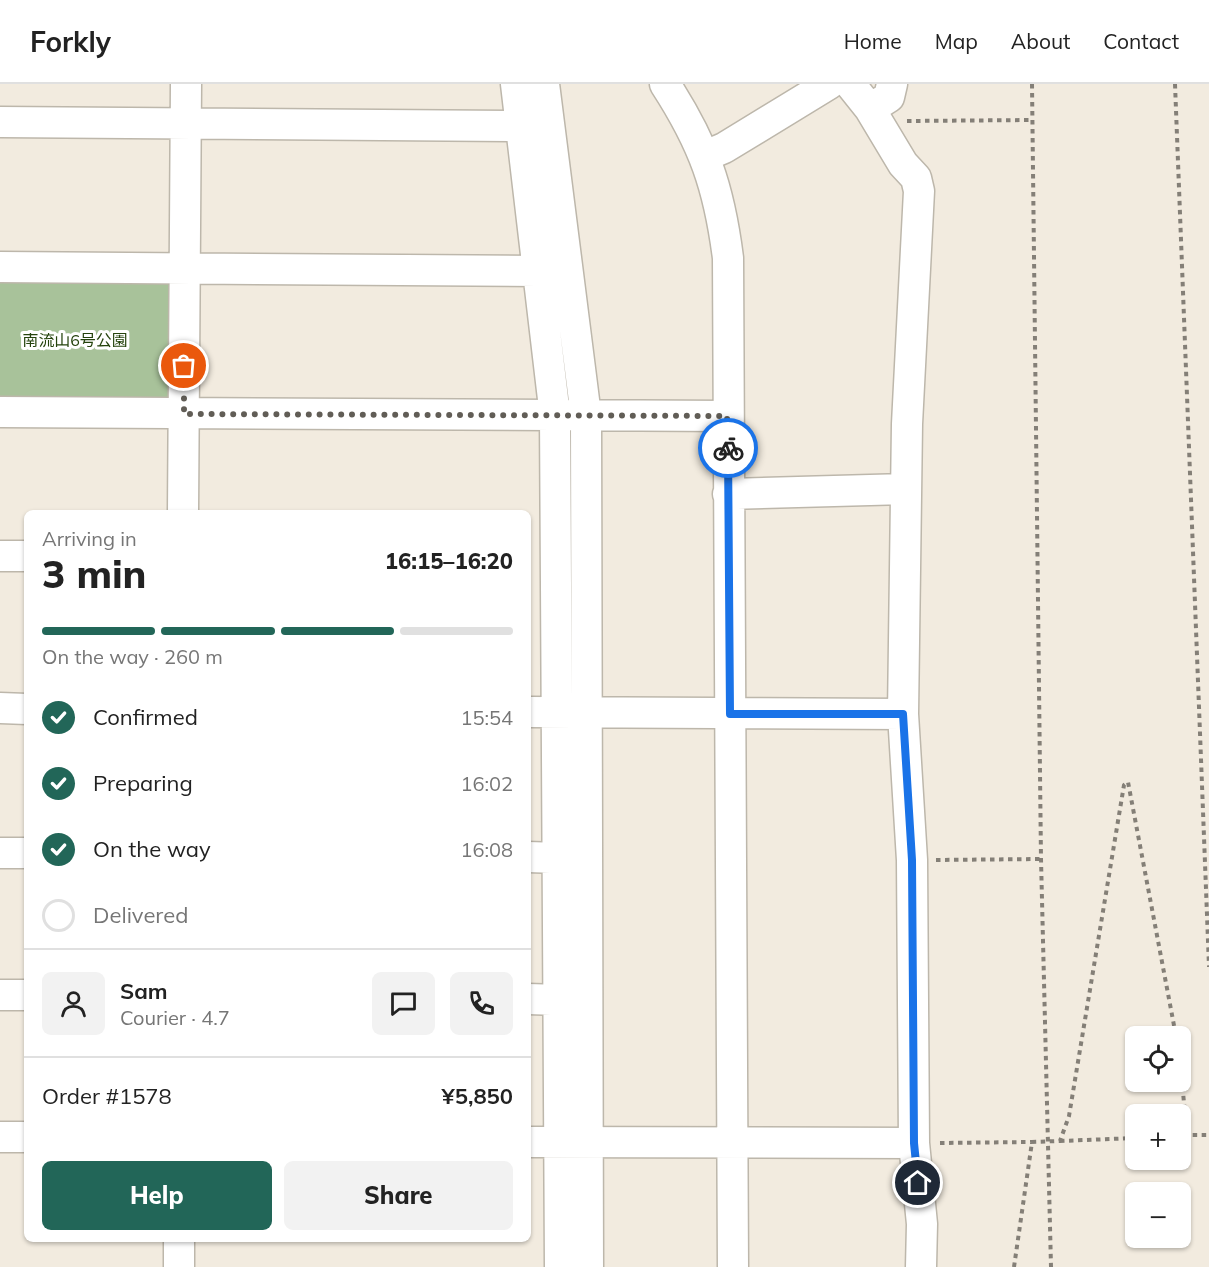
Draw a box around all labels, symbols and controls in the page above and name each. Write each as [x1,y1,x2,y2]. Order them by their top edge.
text: Forkly [30,24,111,59]
text: Home [844,28,902,54]
text: Map [935,28,978,54]
text: About [1011,28,1070,54]
text: Contact [1103,28,1179,54]
park label: 南流山6号公園 [22,330,128,350]
pin [158,340,209,391]
icon: bag [167,349,200,382]
courier [698,418,758,478]
icon: bike [712,432,745,465]
text: Arriving in [42,526,137,551]
text: 16:15–16:20 [385,547,513,575]
text: 3 min [42,549,147,598]
text: On the way · 260 m [42,644,223,669]
icon: check [42,701,75,734]
text: Confirmed [93,703,198,731]
text: 15:54 [460,705,513,730]
icon: check [42,767,75,800]
text: Preparing [93,769,193,797]
text: 16:02 [460,771,513,796]
icon: check [42,833,75,866]
text: On the way [93,835,211,863]
text: 16:08 [460,837,513,862]
text: Delivered [93,901,188,929]
button: person [42,972,105,1035]
button: chat [372,972,435,1035]
button: phone [450,972,513,1035]
text: Sam [120,977,168,1005]
text: Courier · 4.7 [120,1005,230,1030]
map controls [1125,1026,1191,1248]
button: locate [1125,1026,1191,1092]
text: Order #1578 [42,1082,172,1110]
text: ¥5,850 [442,1082,513,1110]
button: + [1125,1104,1191,1170]
pin [892,1157,943,1208]
button: Help [42,1161,272,1230]
button: Share [284,1161,513,1230]
icon: home [901,1166,934,1199]
button: − [1125,1182,1191,1248]

